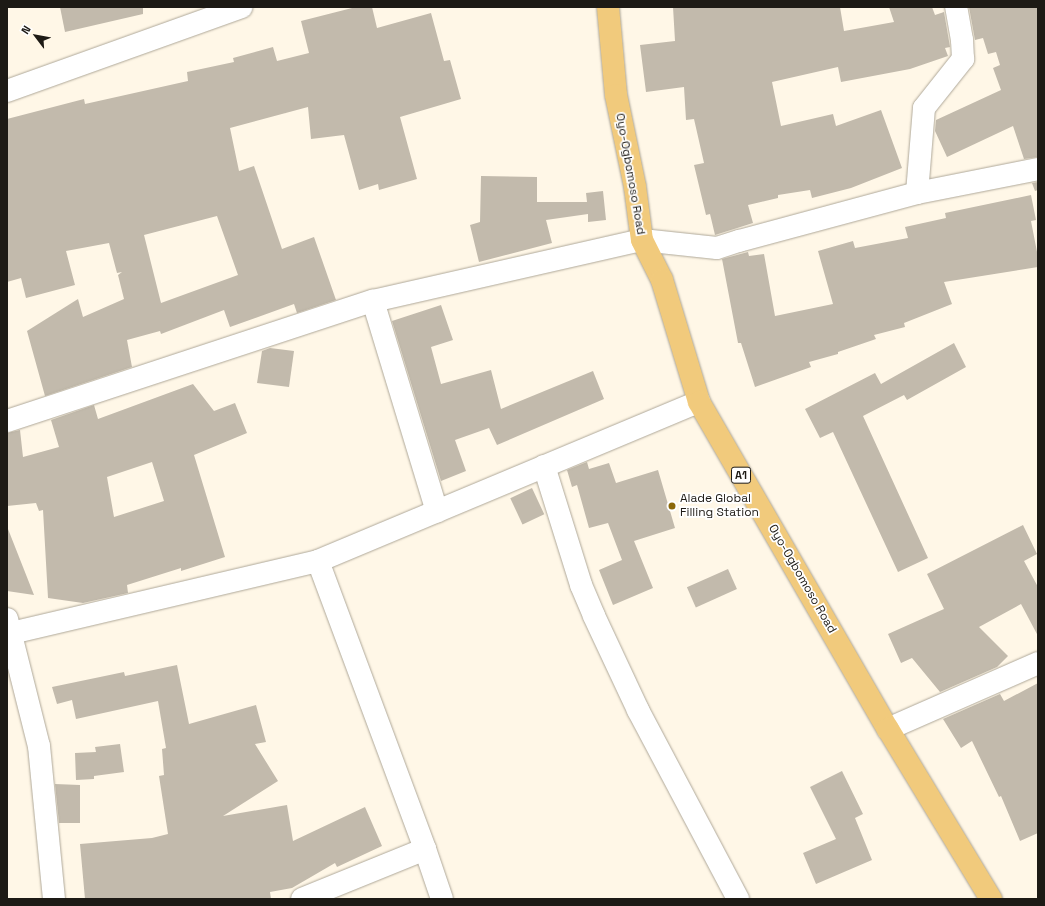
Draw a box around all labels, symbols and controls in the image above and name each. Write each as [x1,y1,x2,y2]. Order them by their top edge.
north arrow [16,16,56,56]
text: N [18,23,34,36]
street label: Oyo-Ogbomoso Road [612,112,648,236]
road number: A1 [731,466,751,484]
place label: Alade Global Filling Station [680,492,759,520]
marker: Alade Global Filling Station [667,501,677,511]
street label: Oyo-Ogbomoso Road [765,522,839,636]

